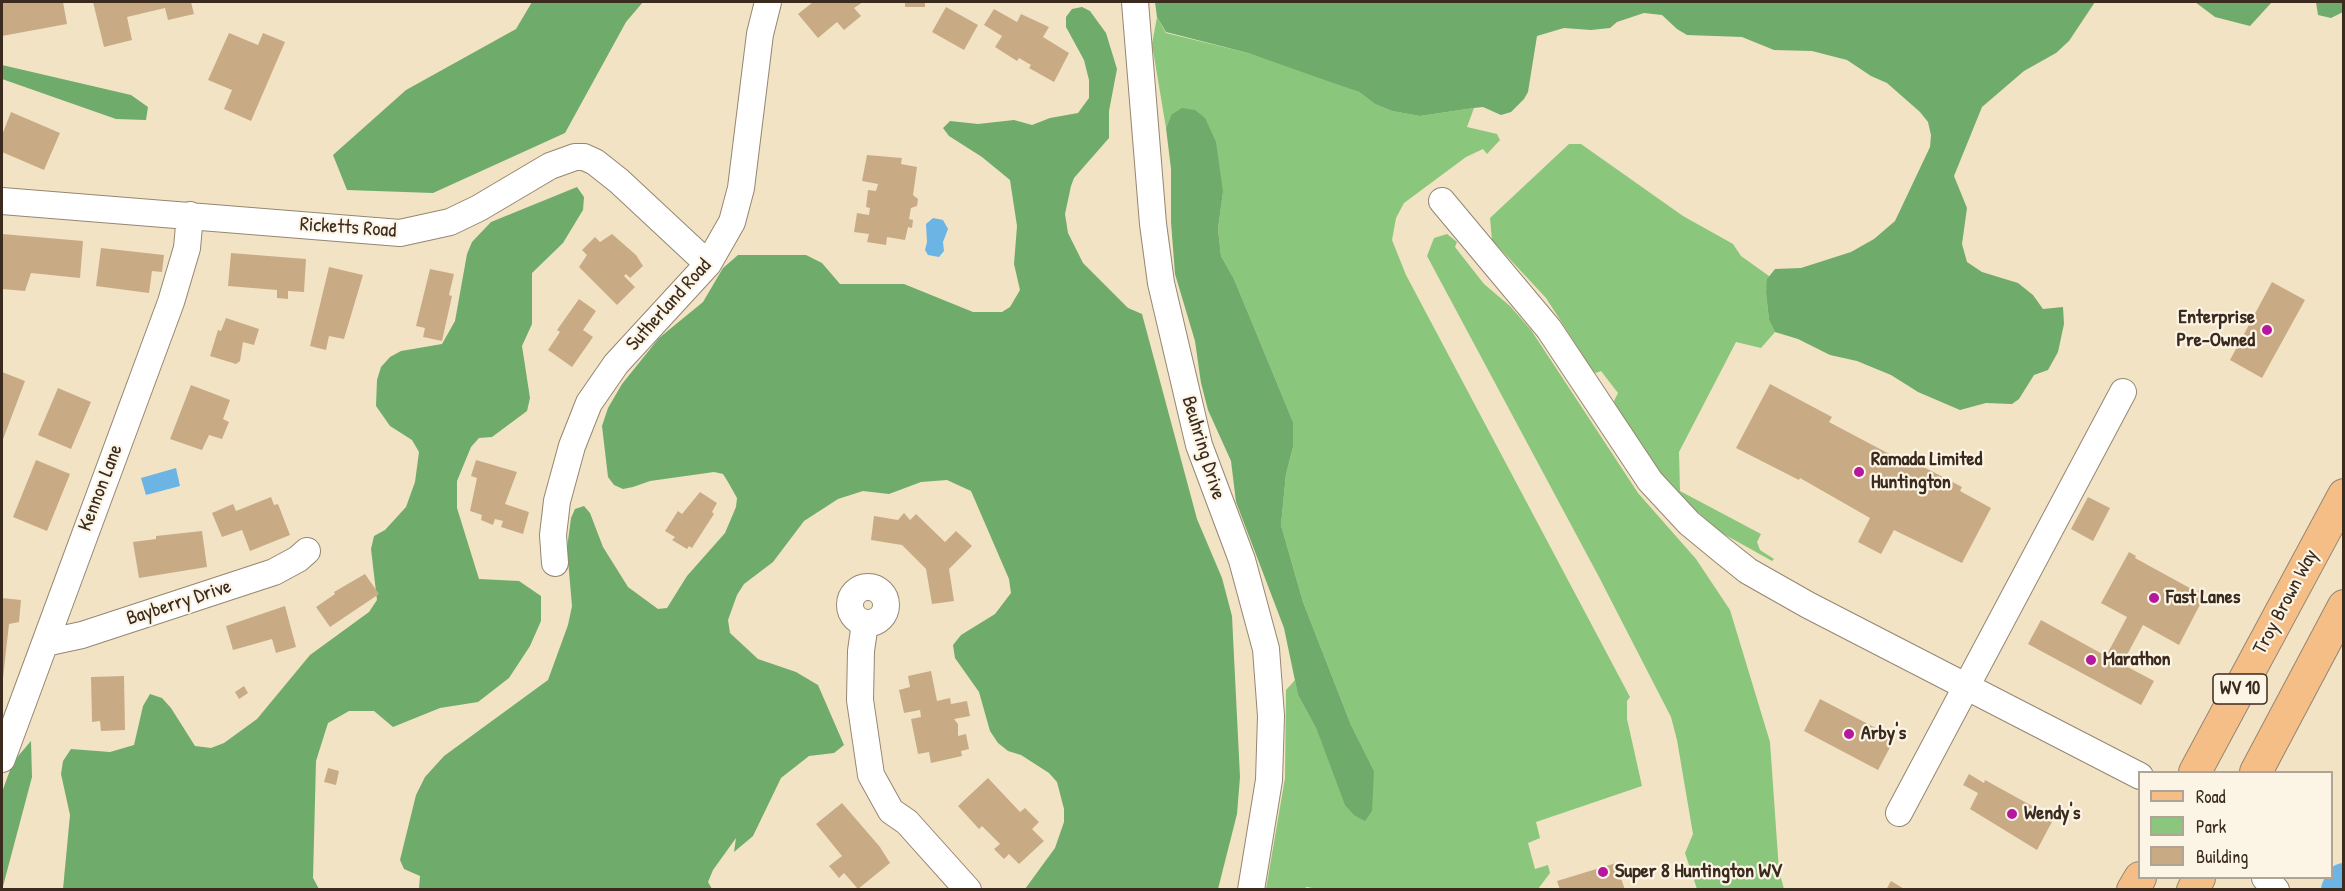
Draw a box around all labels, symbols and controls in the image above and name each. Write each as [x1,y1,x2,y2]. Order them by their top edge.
street label: Ricketts Road [299,213,397,243]
street label: Sutherland Road [621,254,717,356]
place label: Enterprise Pre-Owned [2176,306,2255,353]
marker: Enterprise Pre-Owned [2260,323,2274,337]
street label: Beuhring Drive [1176,393,1230,503]
street label: Kennon Lane [74,441,128,535]
place label: Ramada Limited Huntington [1871,448,1982,495]
marker: Ramada Limited Huntington [1852,465,1866,479]
street label: Troy Brown Way [2248,545,2324,659]
street label: Bayberry Drive [124,575,234,631]
place label: Fast Lanes [2166,586,2240,610]
marker: Fast Lanes [2147,591,2161,605]
place label: Marathon [2103,648,2171,672]
marker: Marathon [2084,653,2098,667]
road number: WV 10 [2213,674,2267,704]
place label: Arby's [1861,722,1906,746]
marker: Arby's [1842,727,1856,741]
legend [2138,771,2333,879]
text: Road [2196,784,2226,809]
place label: Wendy's [2024,802,2081,826]
marker: Wendy's [2005,807,2019,821]
text: Park [2196,814,2226,839]
text: Building [2196,844,2248,869]
place label: Super 8 Huntington WV [1615,860,1782,884]
marker: Super 8 Huntington WV [1596,865,1610,879]

